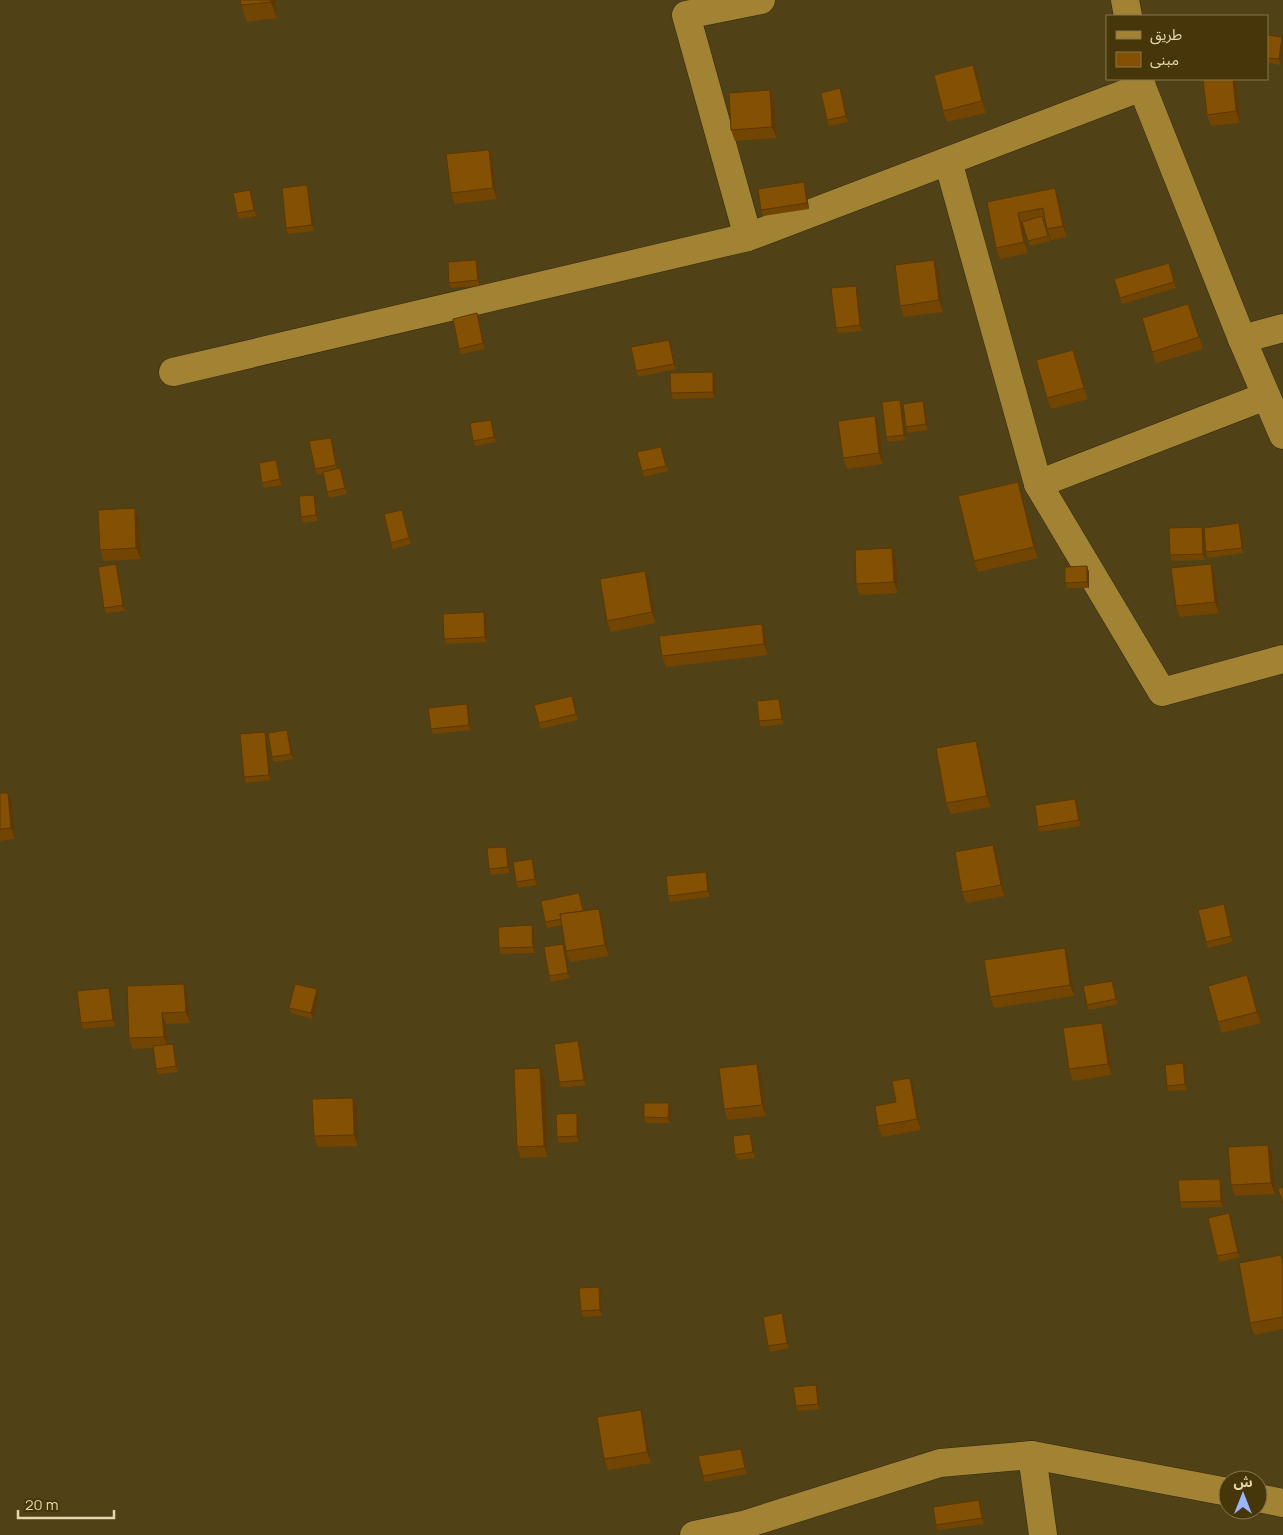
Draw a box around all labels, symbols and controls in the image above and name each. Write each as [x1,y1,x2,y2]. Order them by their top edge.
legend [1106,15,1268,80]
text: طريق [1150,24,1182,45]
text: مبنى [1150,49,1179,70]
north arrow [1218,1470,1268,1520]
text: ش [1233,1472,1253,1491]
scale bar [18,1488,114,1520]
text: 20 m [25,1494,58,1515]

